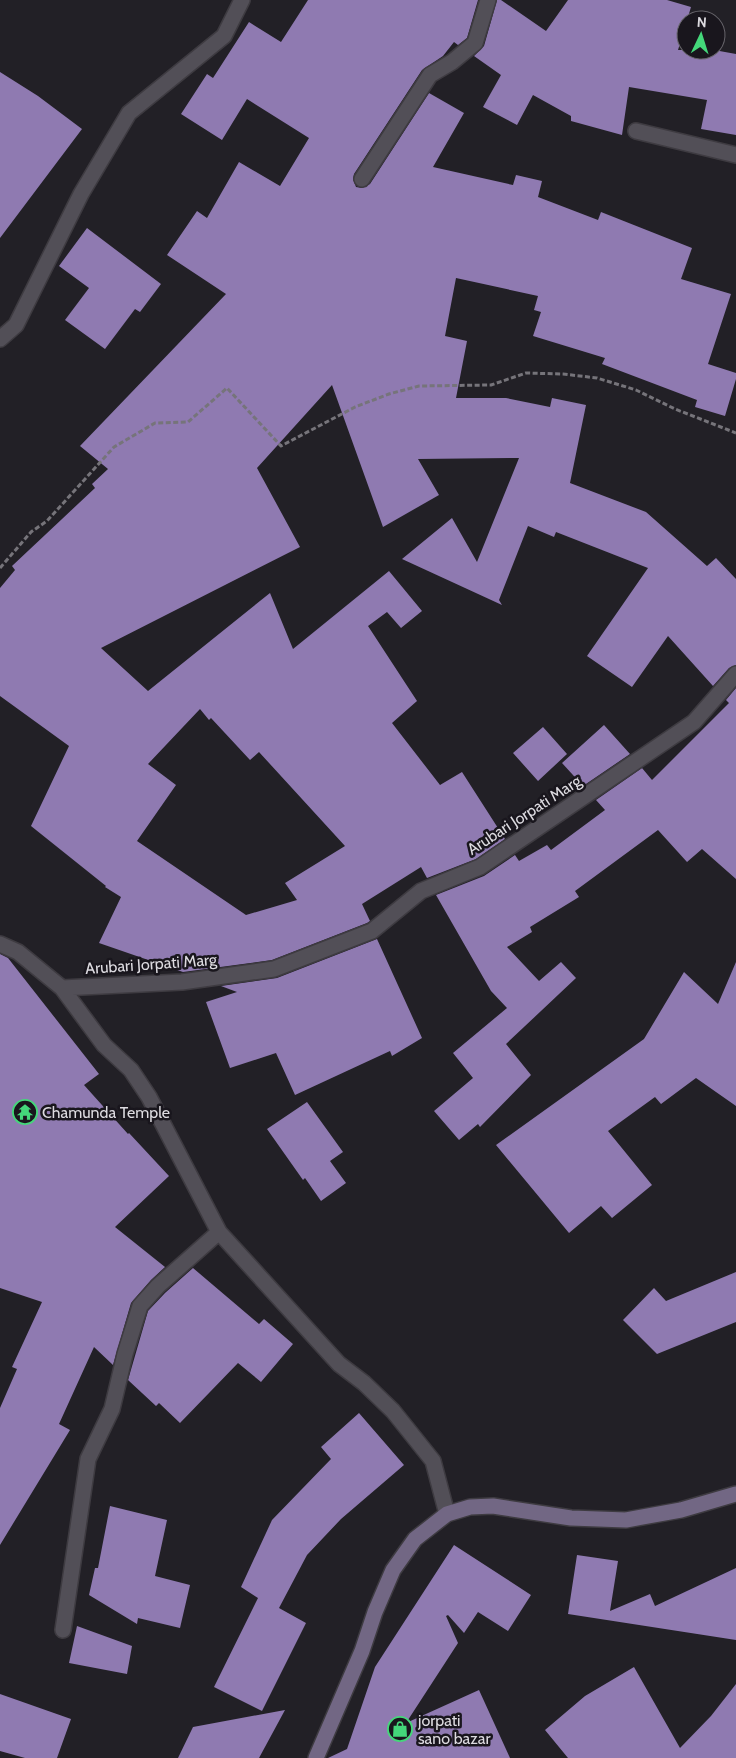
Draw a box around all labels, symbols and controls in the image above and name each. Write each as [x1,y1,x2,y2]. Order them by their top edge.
north arrow [676,10,726,60]
text: N [696,13,707,31]
street label: Arubari Jorpati Marg [463,771,585,859]
street label: Arubari Jorpati Marg [85,950,218,978]
temple icon: Chamunda Temple [12,1099,38,1125]
place label: Chamunda Temple [42,1103,170,1122]
place label: jorpati sano bazar [417,1711,491,1748]
shop icon: jorpati sano bazar [387,1716,413,1742]

